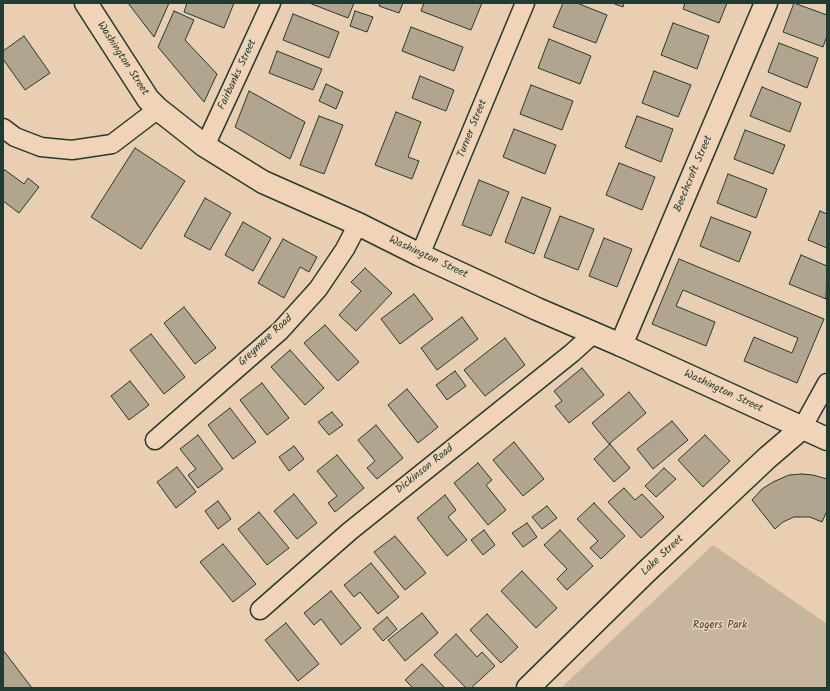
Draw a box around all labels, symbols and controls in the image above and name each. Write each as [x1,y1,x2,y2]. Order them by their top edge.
street label: Washington Street [93,20,151,98]
street label: Fairbanks Street [216,38,260,112]
street label: Turner Street [455,98,491,160]
street label: Beechcroft Street [672,134,716,214]
street label: Washington Street [386,234,470,282]
street label: Greymere Road [236,313,296,369]
street label: Washington Street [681,368,765,416]
street label: Dickinson Road [394,443,456,497]
street label: Lake Street [639,533,687,579]
park label: Rogers Park [693,619,747,633]

